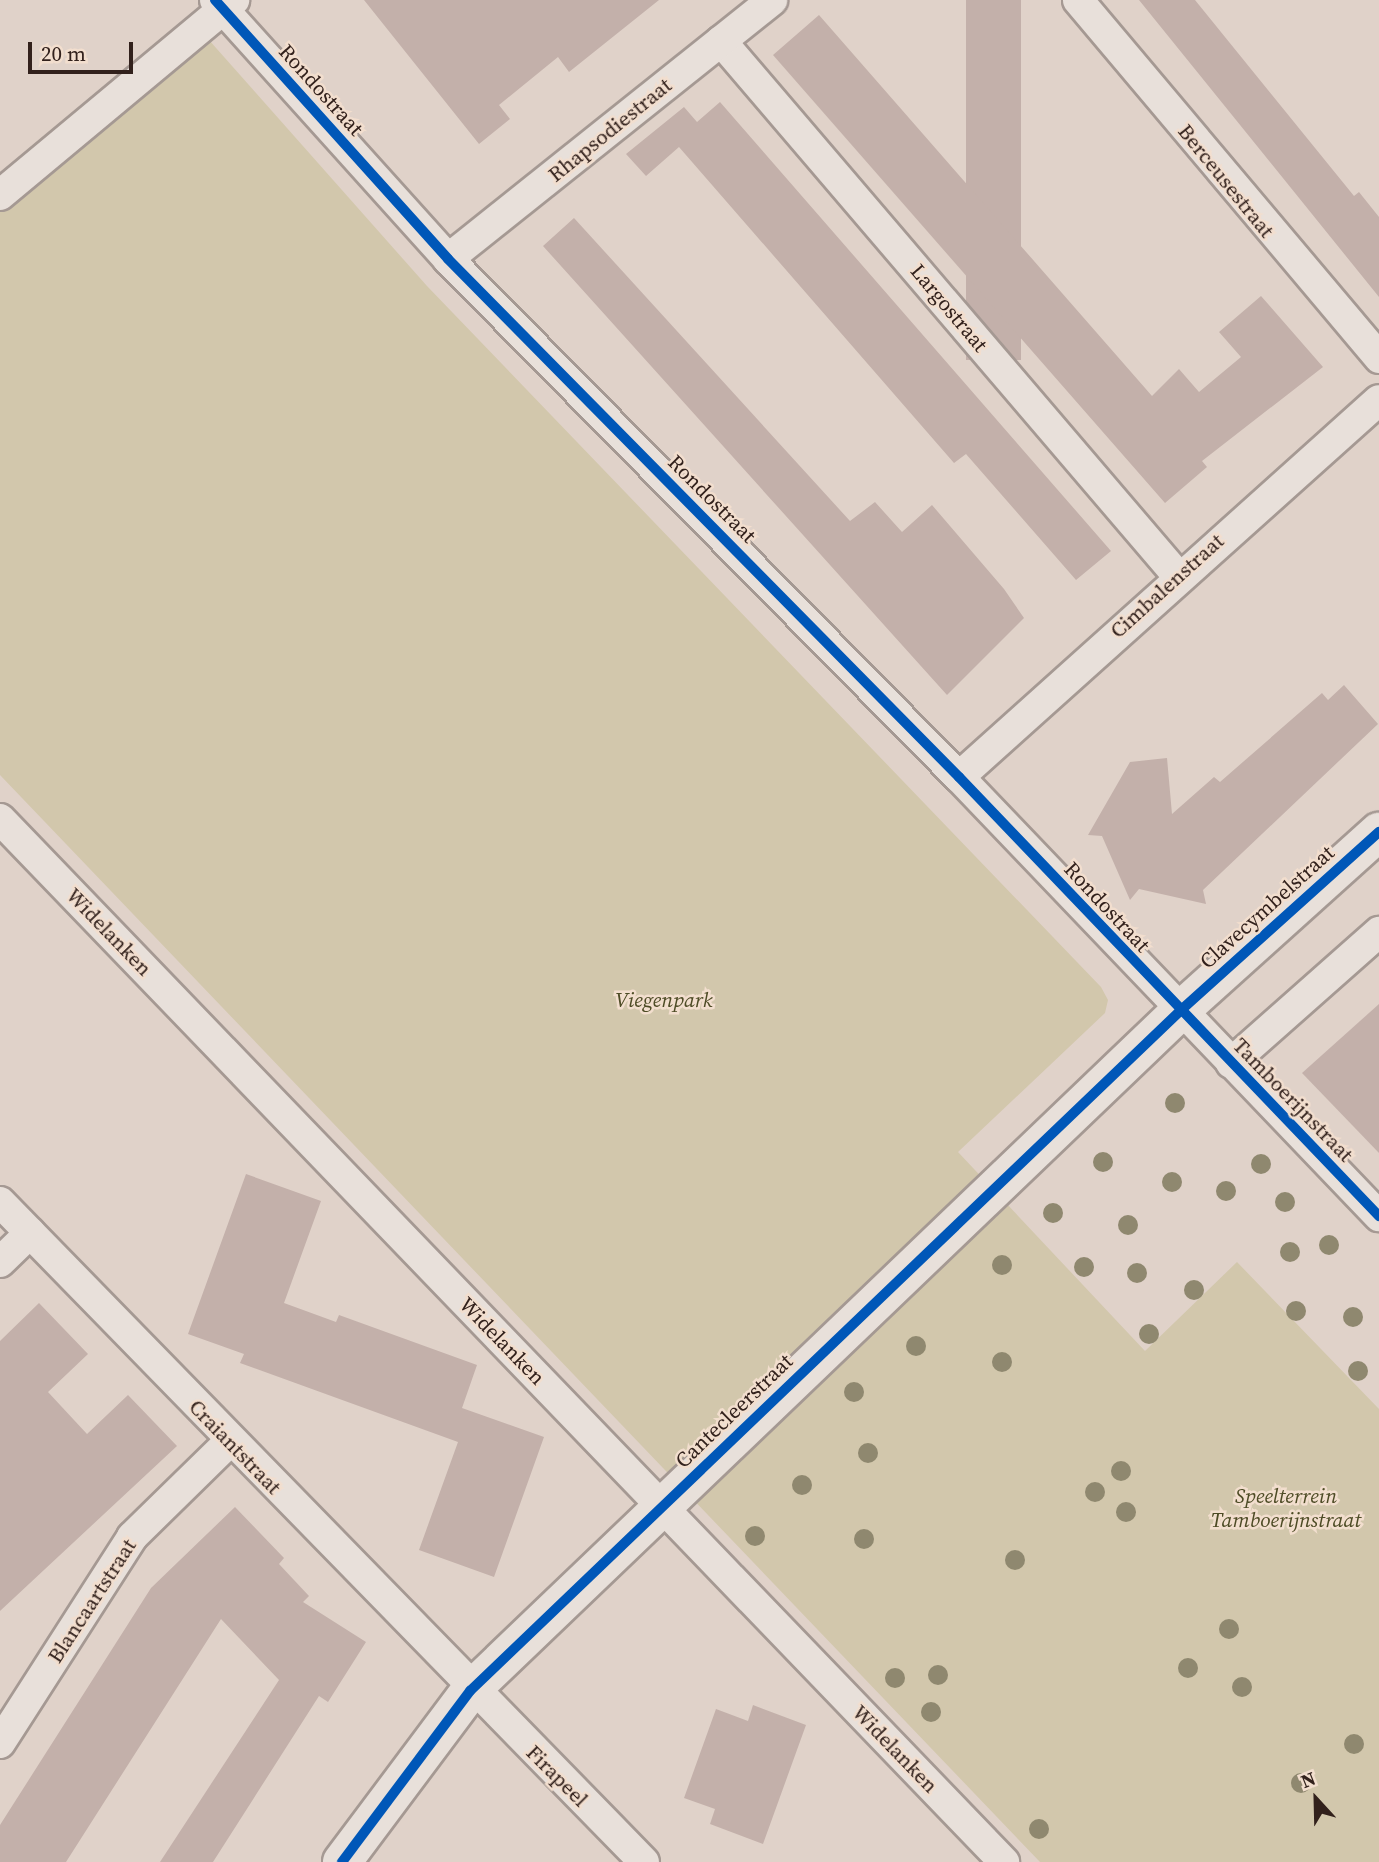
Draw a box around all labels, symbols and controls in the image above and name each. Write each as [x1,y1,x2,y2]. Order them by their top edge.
scale bar [32,28,136,72]
text: 20 m [41,39,86,68]
street label: Rondostraat [274,39,368,141]
street label: Rhapsodiestraat [543,73,677,187]
street label: Berceusestraat [1173,119,1279,243]
street label: Largostraat [905,259,993,357]
street label: Rondostraat [663,450,761,548]
street label: Cimbalenstraat [1105,529,1229,643]
street label: Clavecymbelstraat [1195,840,1339,974]
street label: Rondostraat [1059,857,1155,957]
street label: Widelanken [61,883,157,981]
park label: Viegenpark [615,987,713,1013]
street label: Tamboerijnstraat [1228,1033,1358,1167]
street label: Widelanken [454,1292,550,1390]
street label: Cantecleerstraat [670,1349,798,1473]
street label: Craiantstraat [184,1394,286,1500]
park label: Speelterrein Tamboerijnstraat [1211,1483,1361,1533]
street label: Blancaartstraat [43,1534,141,1668]
street label: Widelanken [847,1700,943,1798]
street label: Firapeel [521,1740,593,1812]
north arrow [1281,1764,1351,1834]
text: N [1297,1765,1319,1794]

